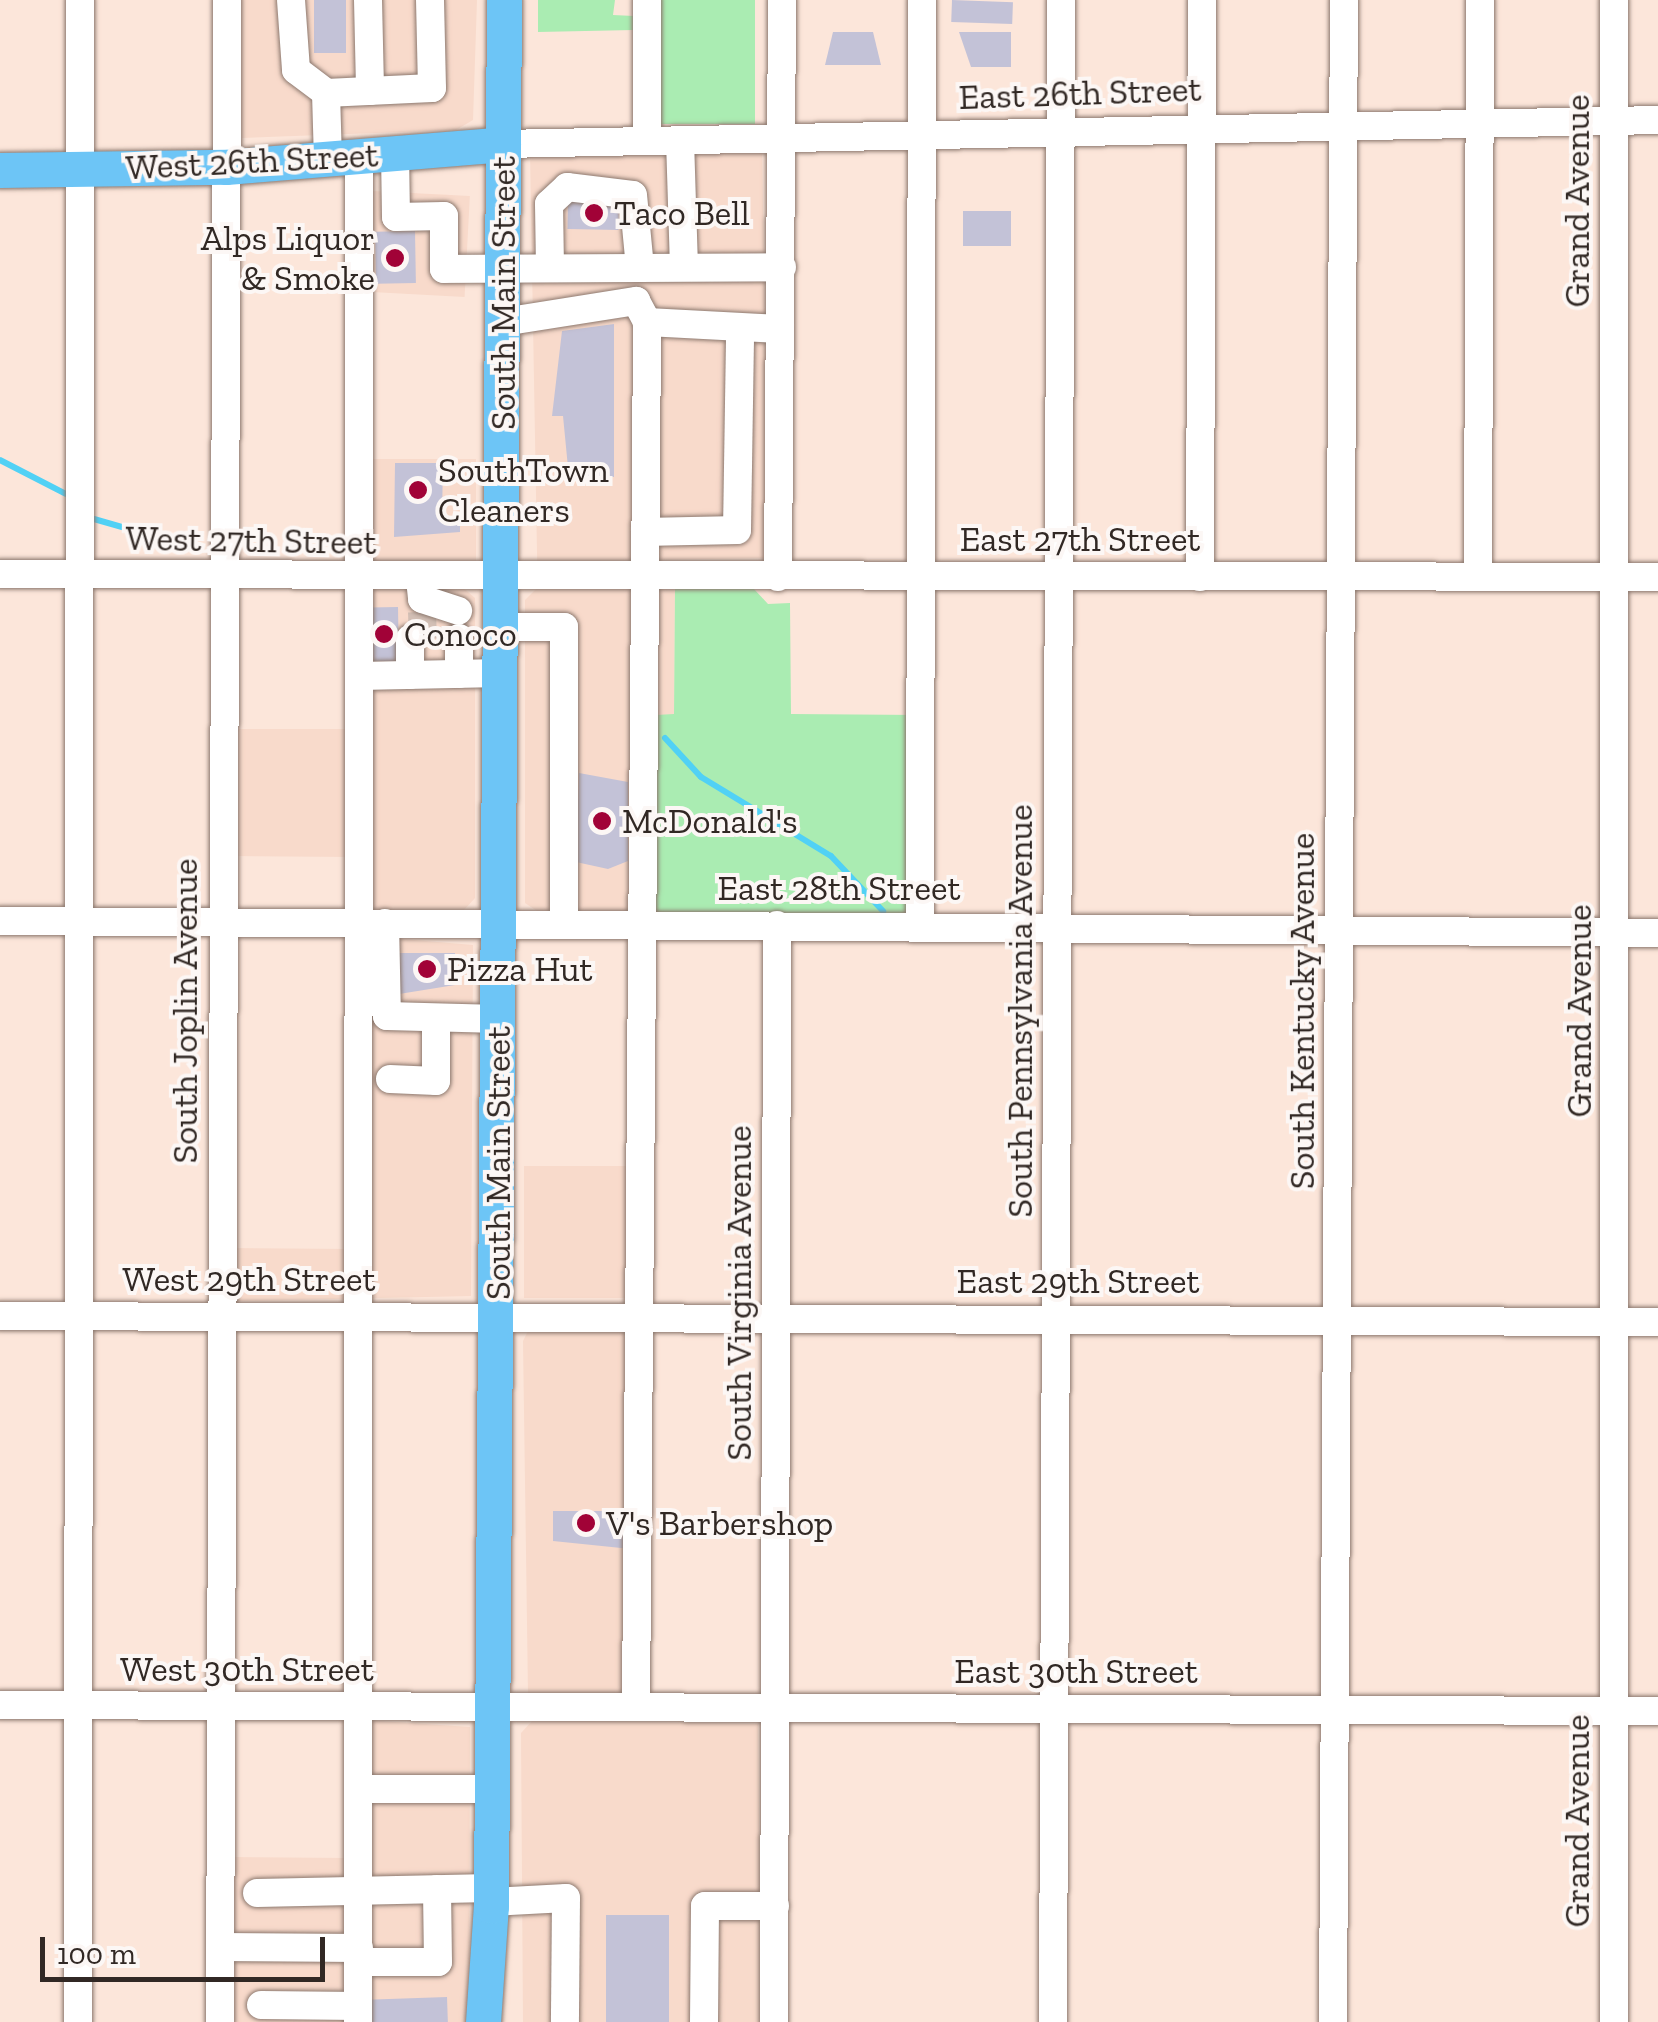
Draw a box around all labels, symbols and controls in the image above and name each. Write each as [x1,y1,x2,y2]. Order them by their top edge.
street label: East 26th Street [958,68,1202,118]
street label: Grand Avenue [1556,94,1598,308]
street label: West 26th Street [124,133,380,189]
street label: South Main Street [482,156,524,430]
place label: Taco Bell [614,192,750,234]
marker: Taco Bell [583,202,605,224]
place label: Alps Liquor & Smoke [201,217,375,299]
marker: Alps Liquor & Smoke [384,247,406,269]
place label: SouthTown Cleaners [438,449,609,531]
marker: SouthTown Cleaners [407,479,429,501]
street label: West 27th Street [125,517,377,563]
street label: East 27th Street [959,518,1201,560]
place label: Conoco [404,613,517,655]
marker: Conoco [373,623,395,645]
place label: McDonald's [622,800,798,842]
street label: South Pennsylvania Avenue [999,804,1041,1218]
marker: McDonald's [591,810,613,832]
street label: South Kentucky Avenue [1281,832,1323,1190]
street label: South Joplin Avenue [164,857,206,1165]
street label: East 28th Street [717,867,961,909]
street label: Grand Avenue [1558,904,1600,1118]
place label: Pizza Hut [447,948,593,990]
marker: Pizza Hut [416,958,438,980]
street label: South Main Street [477,1026,519,1300]
street label: South Virginia Avenue [718,1124,760,1462]
street label: West 29th Street [122,1258,376,1300]
street label: East 29th Street [956,1260,1200,1302]
place label: V's Barbershop [606,1502,833,1544]
marker: V's Barbershop [575,1512,597,1534]
street label: West 30th Street [120,1648,374,1690]
street label: East 30th Street [954,1650,1198,1692]
street label: Grand Avenue [1556,1714,1598,1928]
scale bar [45,1917,330,1979]
text: 100 m [57,1936,136,1972]

